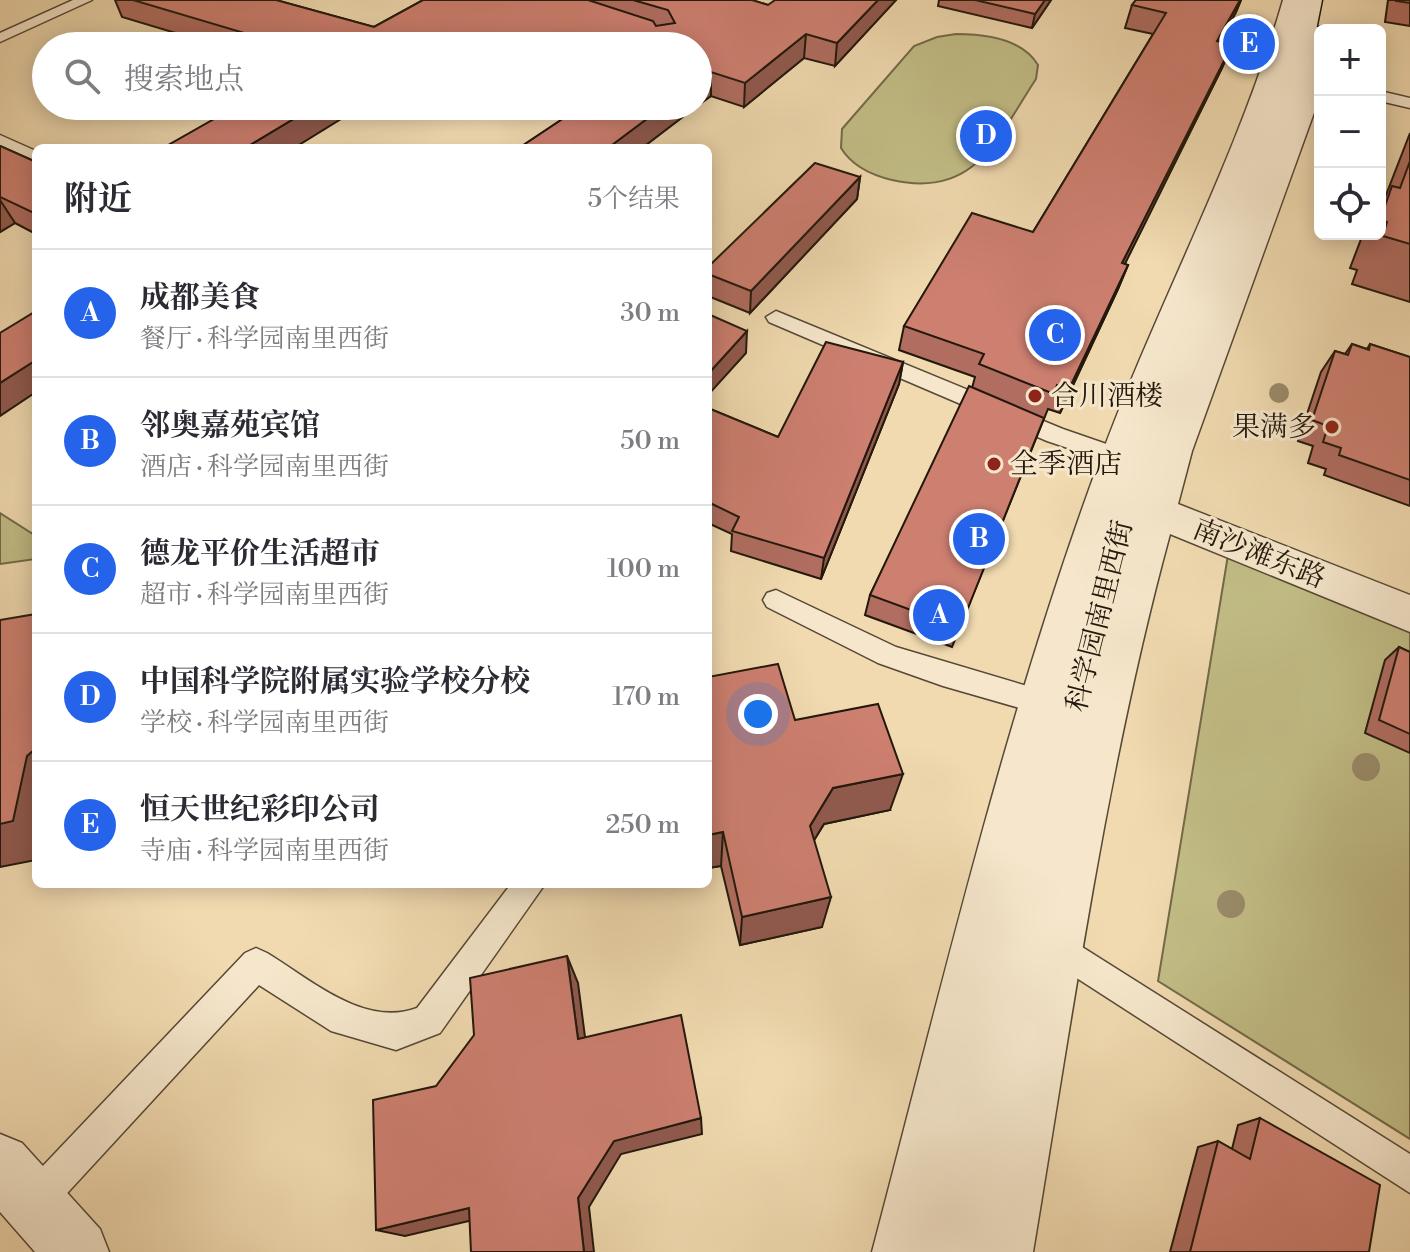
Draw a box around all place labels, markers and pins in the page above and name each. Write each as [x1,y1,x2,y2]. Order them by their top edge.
pin: E [1223,14,1275,74]
pin: D [960,106,1012,166]
pin: C [1029,305,1081,365]
place label: 合川酒楼 [1051,379,1163,414]
marker: 合川酒楼 [1026,387,1044,405]
place label: 果满多 [1232,410,1316,445]
marker: 果满多 [1323,418,1341,436]
place label: 全季酒店 [1010,447,1122,482]
marker: 全季酒店 [985,455,1003,473]
pin: B [953,509,1005,569]
pin: A [913,585,965,645]

